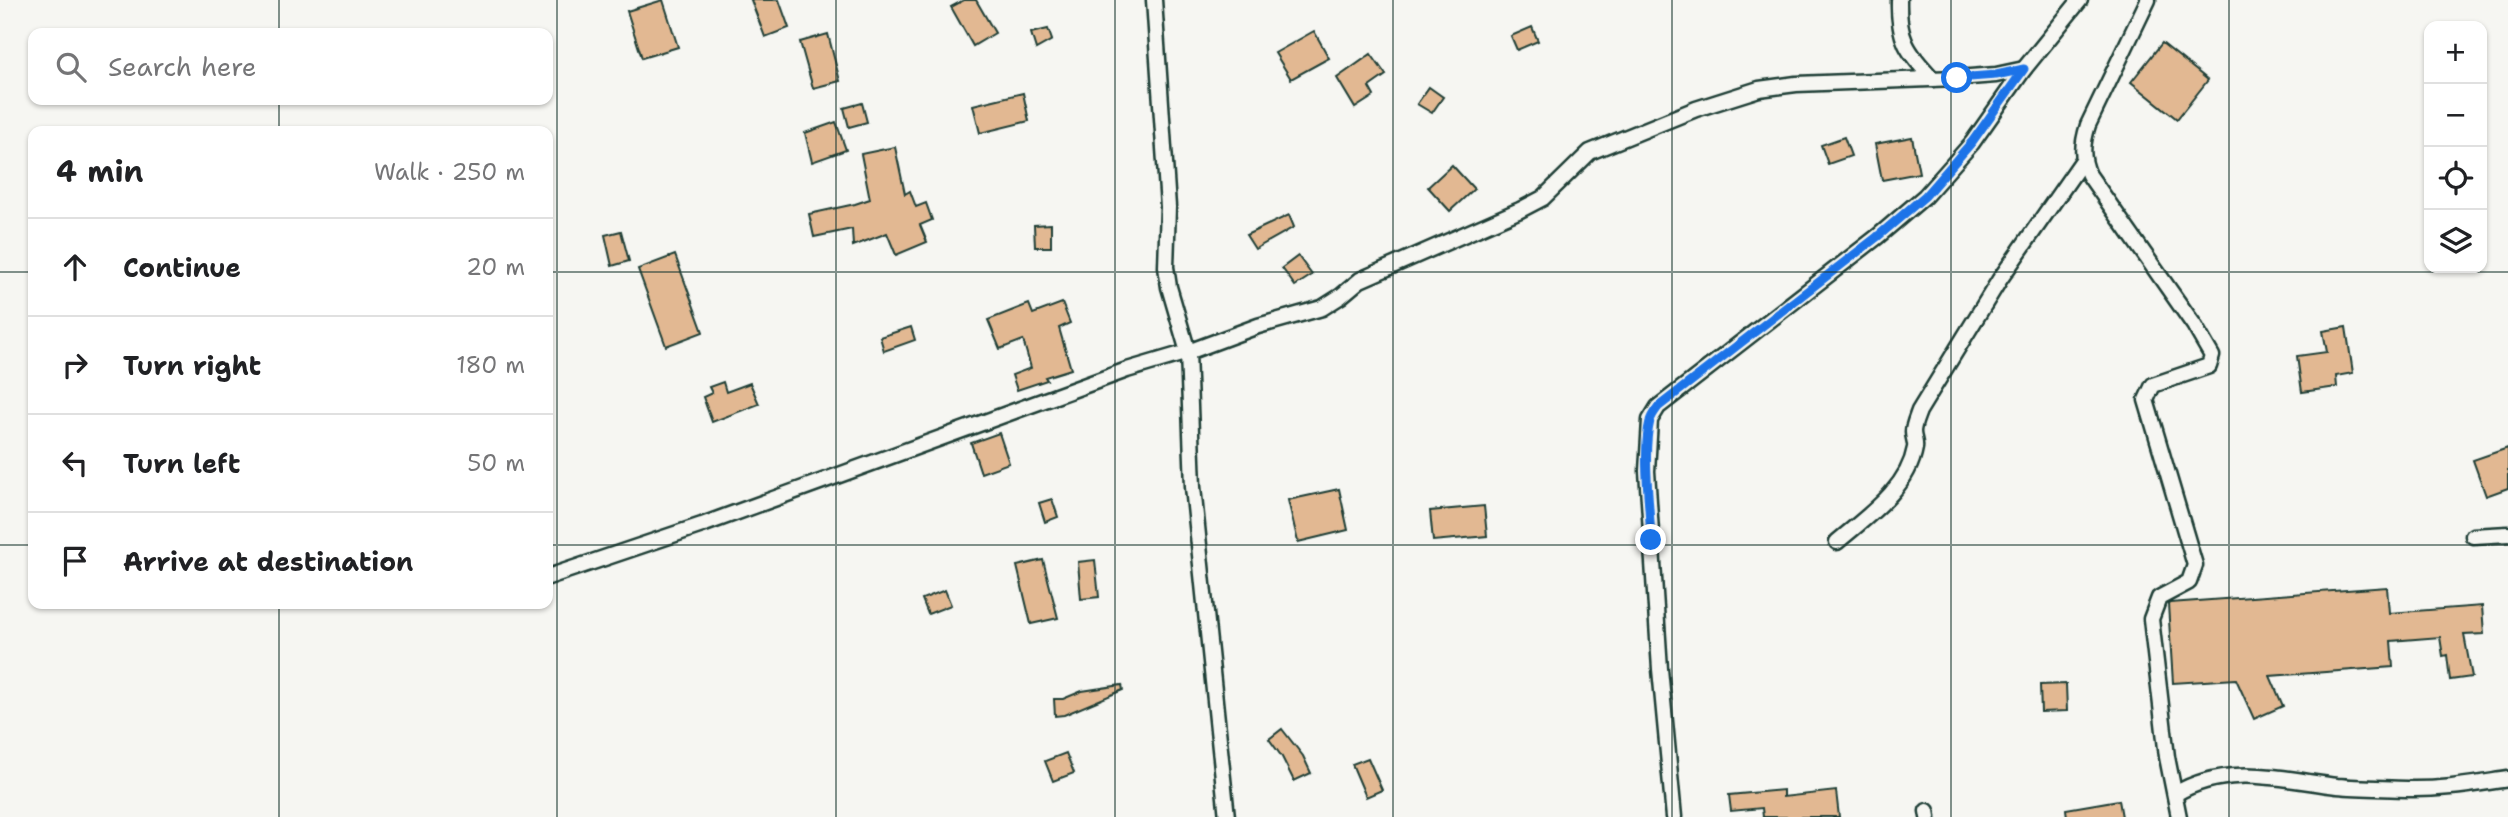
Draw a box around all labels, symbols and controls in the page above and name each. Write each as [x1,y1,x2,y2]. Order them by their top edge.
map controls [2424,21,2487,273]
button: + [2424,21,2487,84]
search box [28,28,553,105]
icon: search [52,48,90,86]
text: Search here [108,49,257,84]
route start [1941,62,1972,93]
button: − [2424,84,2487,147]
button: locate [2424,147,2487,210]
text: 4 min [56,151,143,192]
text: Walk · 250 m [374,157,525,187]
button: layers [2424,210,2487,273]
icon: ahead [56,248,94,286]
text: Continue [123,250,241,285]
text: 20 m [466,252,525,282]
icon: right [56,346,94,384]
text: Turn right [123,348,261,383]
text: 180 m [456,350,525,380]
icon: left [56,444,94,482]
text: Turn left [123,446,240,481]
text: 50 m [467,448,525,478]
route end [1635,524,1666,555]
icon: arrive [56,542,94,580]
text: Arrive at destination [123,544,413,579]

